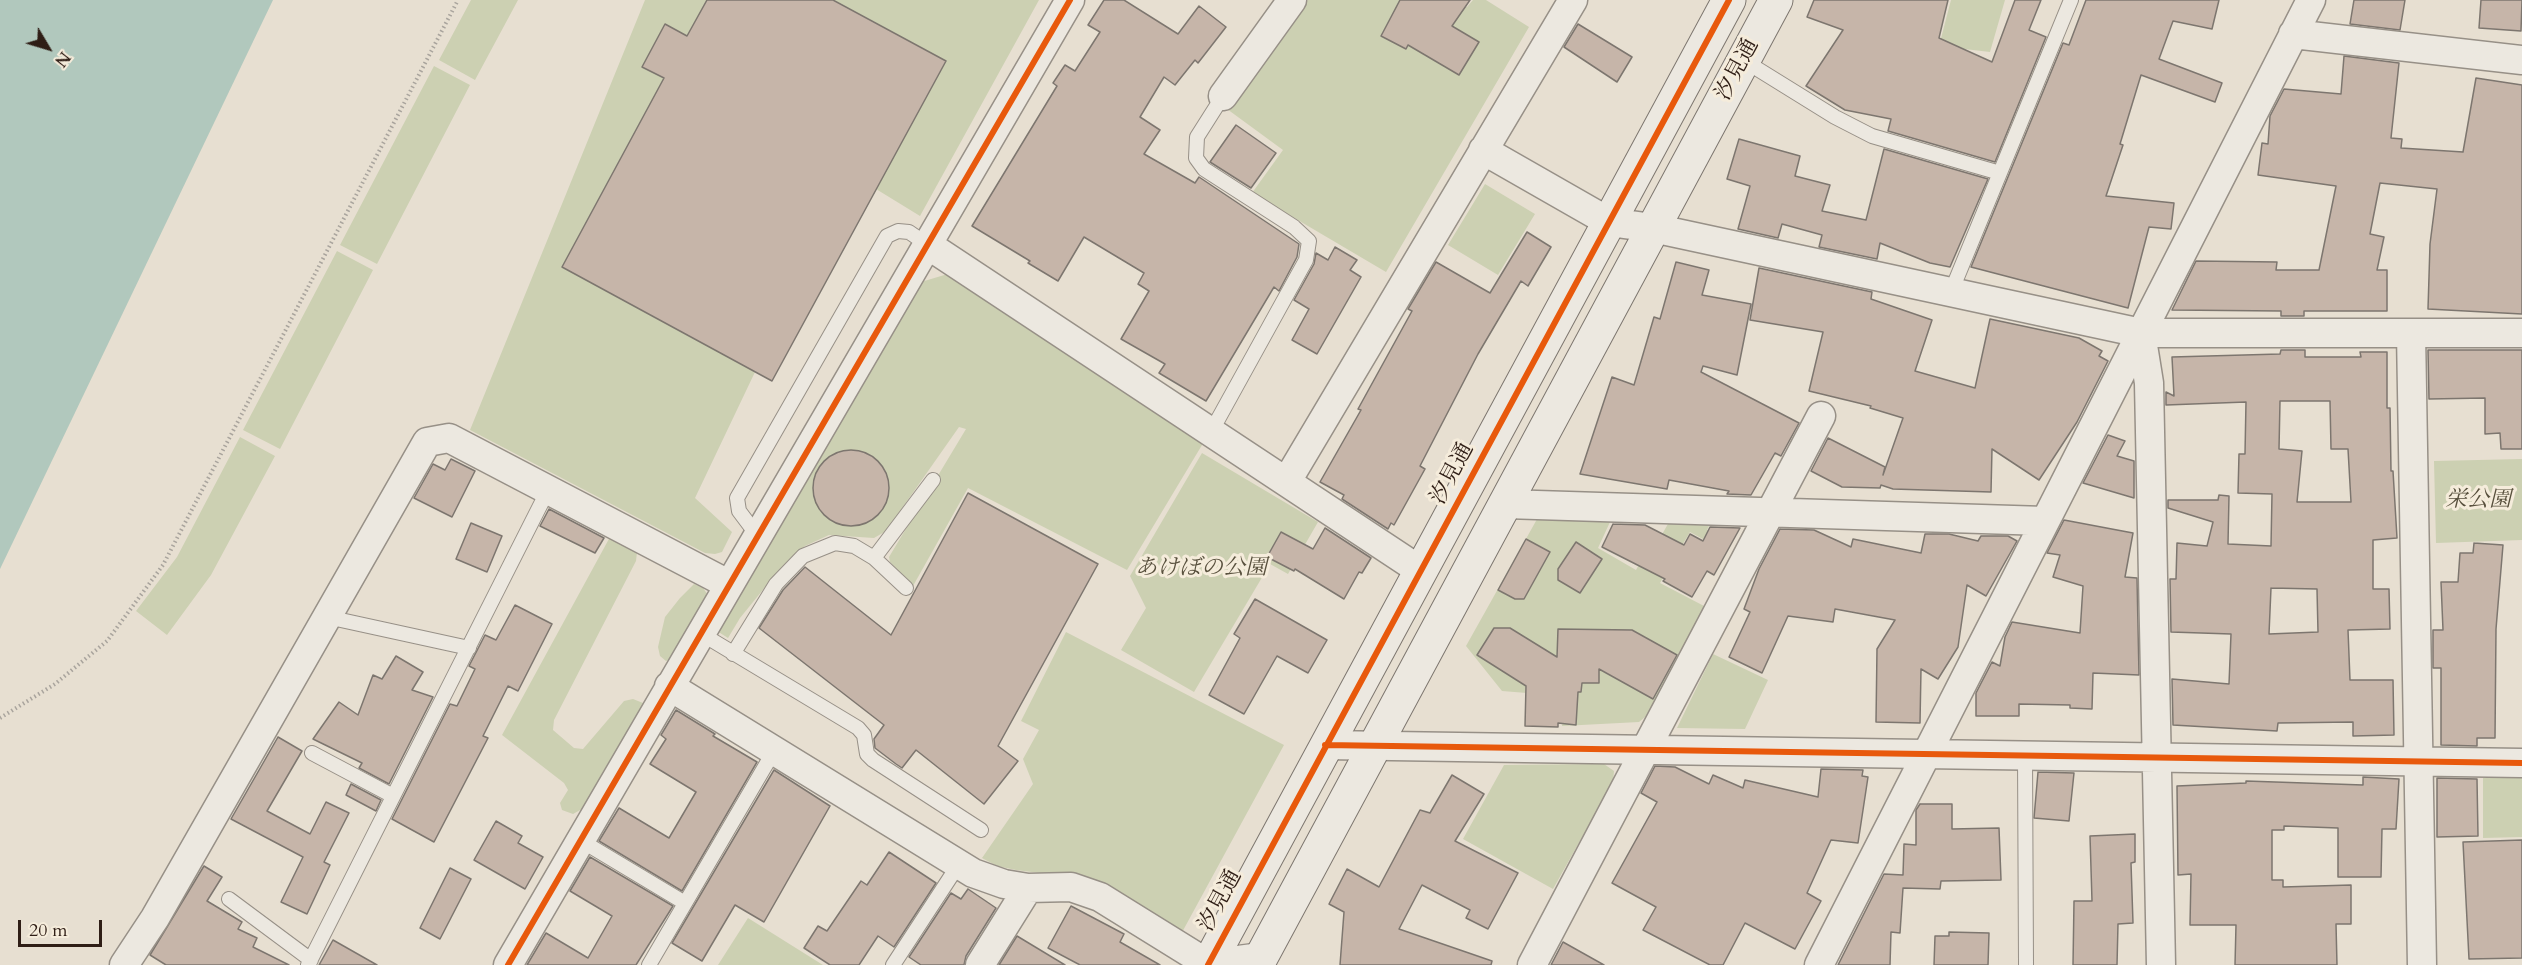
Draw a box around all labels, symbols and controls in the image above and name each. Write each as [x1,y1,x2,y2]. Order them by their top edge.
north arrow [18,18,78,78]
street label: 汐見通 [1711,35,1765,105]
text: N [49,47,75,71]
street label: 汐見通 [1426,439,1480,509]
park label: 栄公園 [2445,488,2511,514]
park label: あけぼの公園 [1135,556,1267,582]
street label: 汐見通 [1194,866,1248,936]
scale bar [21,908,105,946]
text: 20 m [29,918,68,943]

